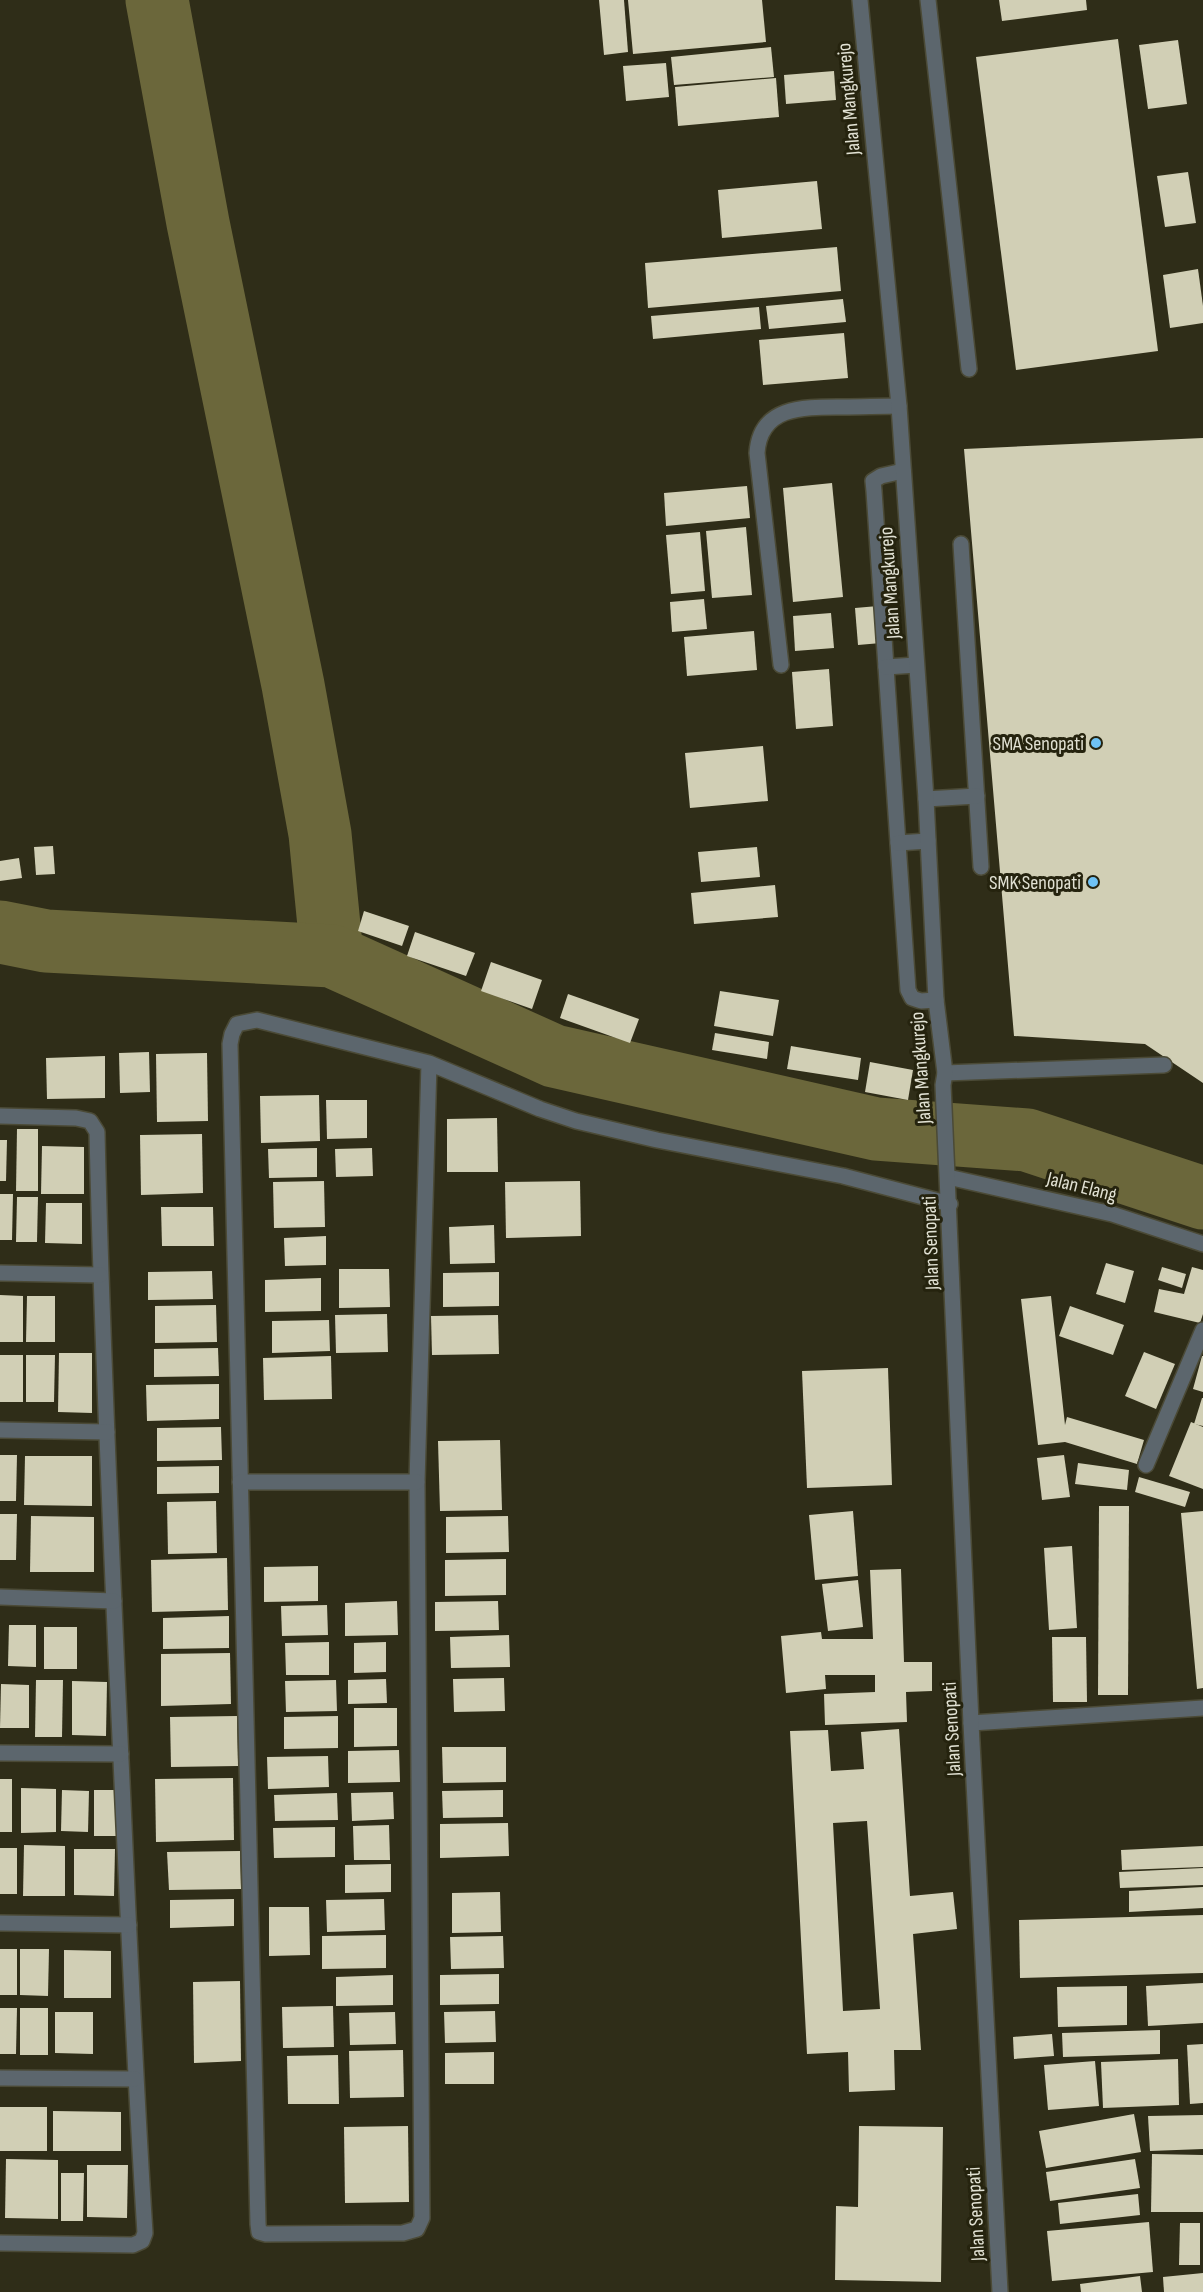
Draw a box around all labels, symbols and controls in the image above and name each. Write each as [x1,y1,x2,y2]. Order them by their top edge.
street label: Jalan Mangkurejo [832,42,866,157]
street label: Jalan Mangkurejo [874,526,906,641]
place label: SMA Senopati [993,732,1084,756]
marker: SMA Senopati [1089,736,1103,750]
place label: SMK Senopati [989,871,1081,895]
marker: SMK Senopati [1086,875,1100,889]
street label: Jalan Mangkurejo [905,1011,937,1126]
street label: Jalan Elang [1043,1166,1119,1207]
street label: Jalan Senopati [917,1195,945,1291]
street label: Jalan Senopati [938,1681,966,1778]
street label: Jalan Senopati [962,2166,990,2263]

